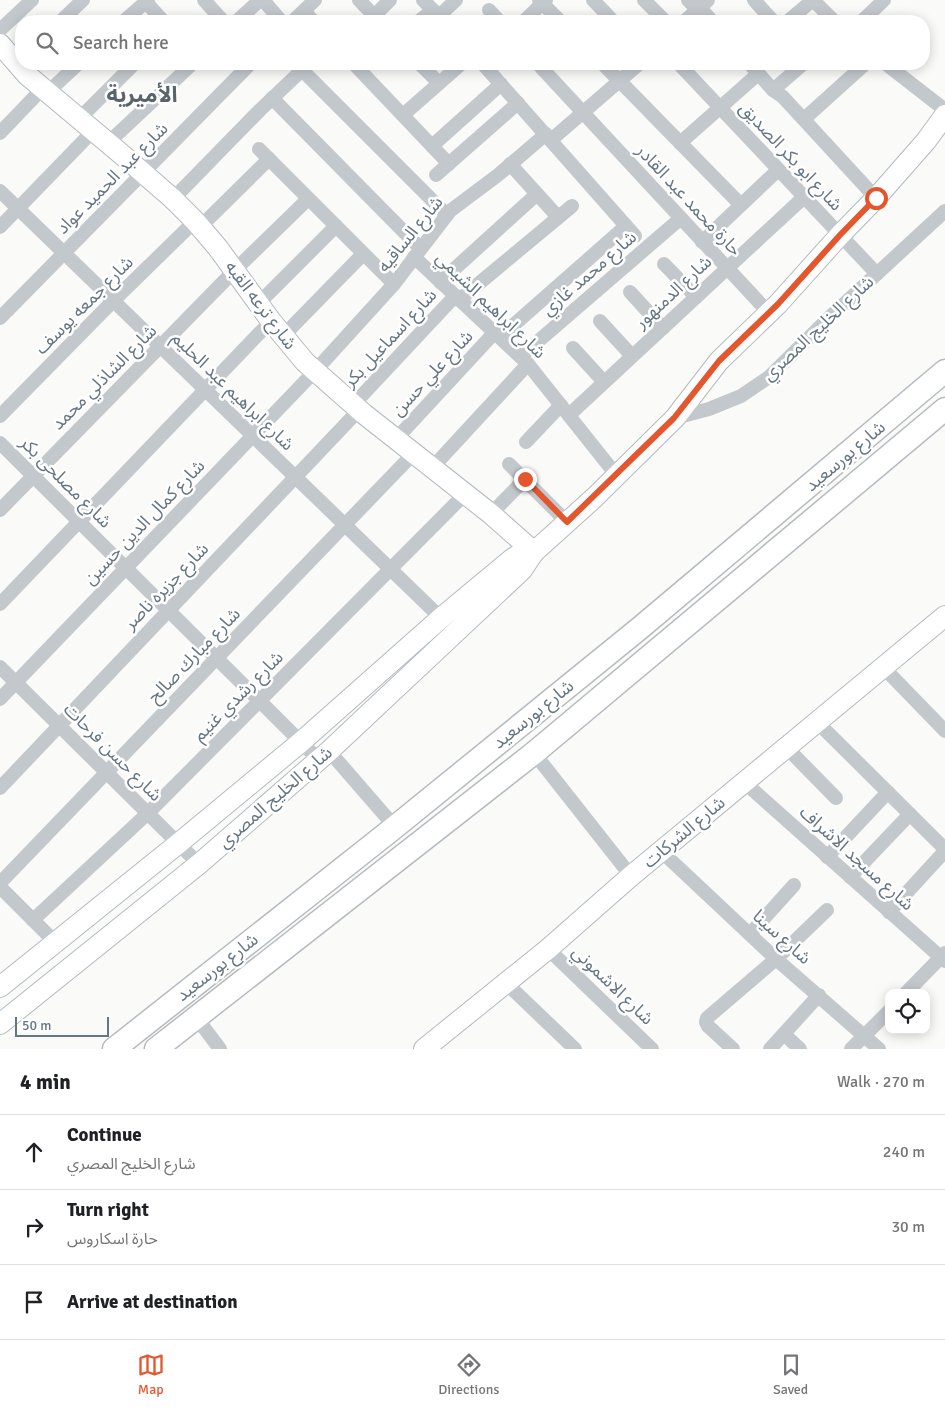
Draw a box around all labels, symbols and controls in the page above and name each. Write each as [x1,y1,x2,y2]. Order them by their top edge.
search box [15,15,930,70]
icon: search [33,29,61,57]
text: Search here [73,31,169,55]
district label: الأميرية [106,81,178,108]
street label: شارع ابو بكر الصديق [733,97,847,217]
street label: شارع عبد الحميد عواد [51,117,175,241]
street label: حارة محمد عبد القادر [631,139,746,260]
route start [865,187,888,210]
street label: شارع الساقيه [372,191,450,279]
street label: شارع محمد غازي [537,226,643,322]
street label: شارع ابراهيم الشيمي [429,247,551,365]
street label: شارع جمعه يوسف [30,251,140,361]
street label: شارع الدمنهور [629,251,718,336]
street label: شارع ترعه القبه [218,256,302,356]
street label: شارع الخليج المصري [758,271,880,388]
street label: شارع اسماعيل بكر [338,284,444,395]
street label: شارع الشاذلي محمد [47,320,163,436]
street label: شارع علي حسن [387,325,480,423]
street label: شارع ابراهيم عبد الحليم [165,327,299,457]
street label: شارع بورسعيد [800,416,892,498]
street label: شارع مصلحى بكر [13,431,116,535]
street label: شارع كمال الدين حسين [79,455,212,591]
route end [514,468,537,491]
street label: شارع جزيره ناصر [118,538,215,637]
street label: شارع مبارك صالح [143,603,247,709]
street label: شارع رشدي غنيم [188,646,290,748]
street label: شارع بورسعيد [488,675,580,756]
street label: شارع حسن فرحات [57,698,167,808]
street label: شارع الخليج المصري [213,741,339,855]
street label: شارع الشركات [639,791,731,875]
street label: شارع مسجد الاشراف [793,801,919,917]
street label: شارع سينا [746,905,816,971]
street label: شارع بورسعيد [172,928,264,1008]
street label: شارع الاشموني [566,941,658,1032]
map controls [885,989,930,1034]
button: locate [885,989,930,1034]
scale bar [15,1014,109,1037]
text: 50 m [22,1017,51,1034]
text: 4 min [20,1069,71,1095]
text: Walk · 270 m [837,1072,925,1092]
text: Continue [67,1123,142,1147]
icon: ahead [20,1138,48,1166]
text: 240 m [883,1142,925,1162]
text: شارع الخليج المصري [67,1154,195,1174]
text: Turn right [67,1198,149,1222]
icon: right [20,1213,48,1241]
text: 30 m [891,1217,925,1237]
text: حارة اسكاروس [67,1229,158,1249]
icon: arrive [20,1288,48,1316]
text: Arrive at destination [67,1290,238,1314]
tab: Map [137,1351,165,1398]
tab: Directions [438,1351,499,1398]
tab: Saved [773,1351,808,1398]

